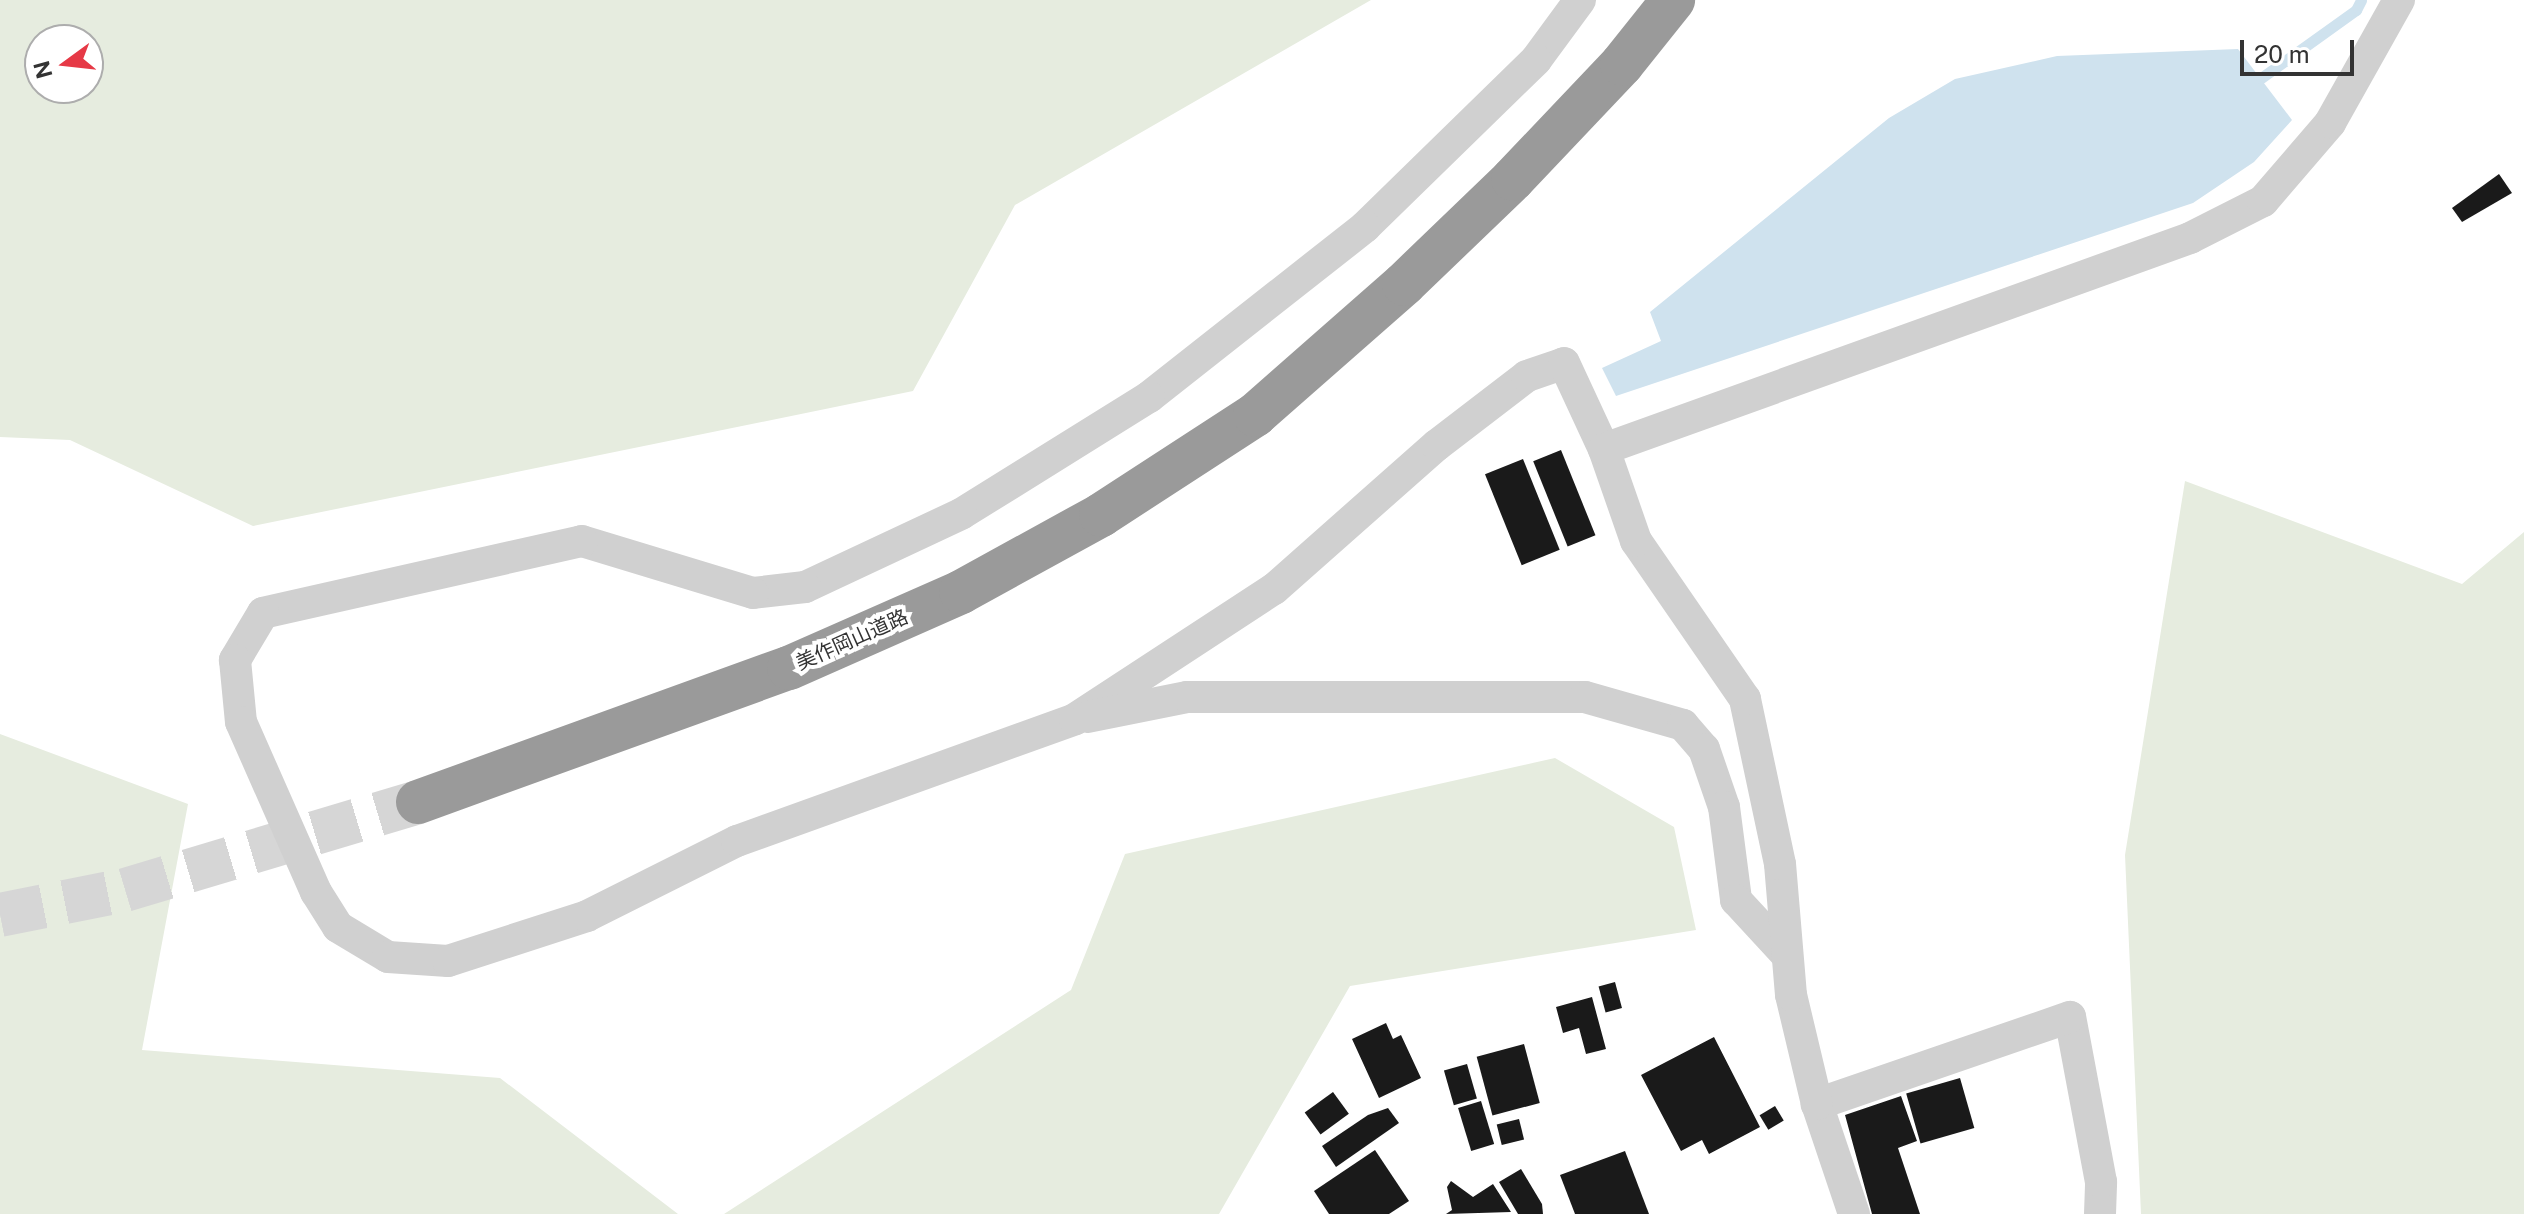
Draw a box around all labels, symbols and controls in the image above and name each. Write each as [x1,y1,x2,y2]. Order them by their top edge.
north arrow [24,24,104,104]
scale bar [2244,24,2358,74]
text: 20 m [2254,40,2310,68]
text: N [28,58,58,81]
street label: 美作岡山道路 [792,605,912,675]

